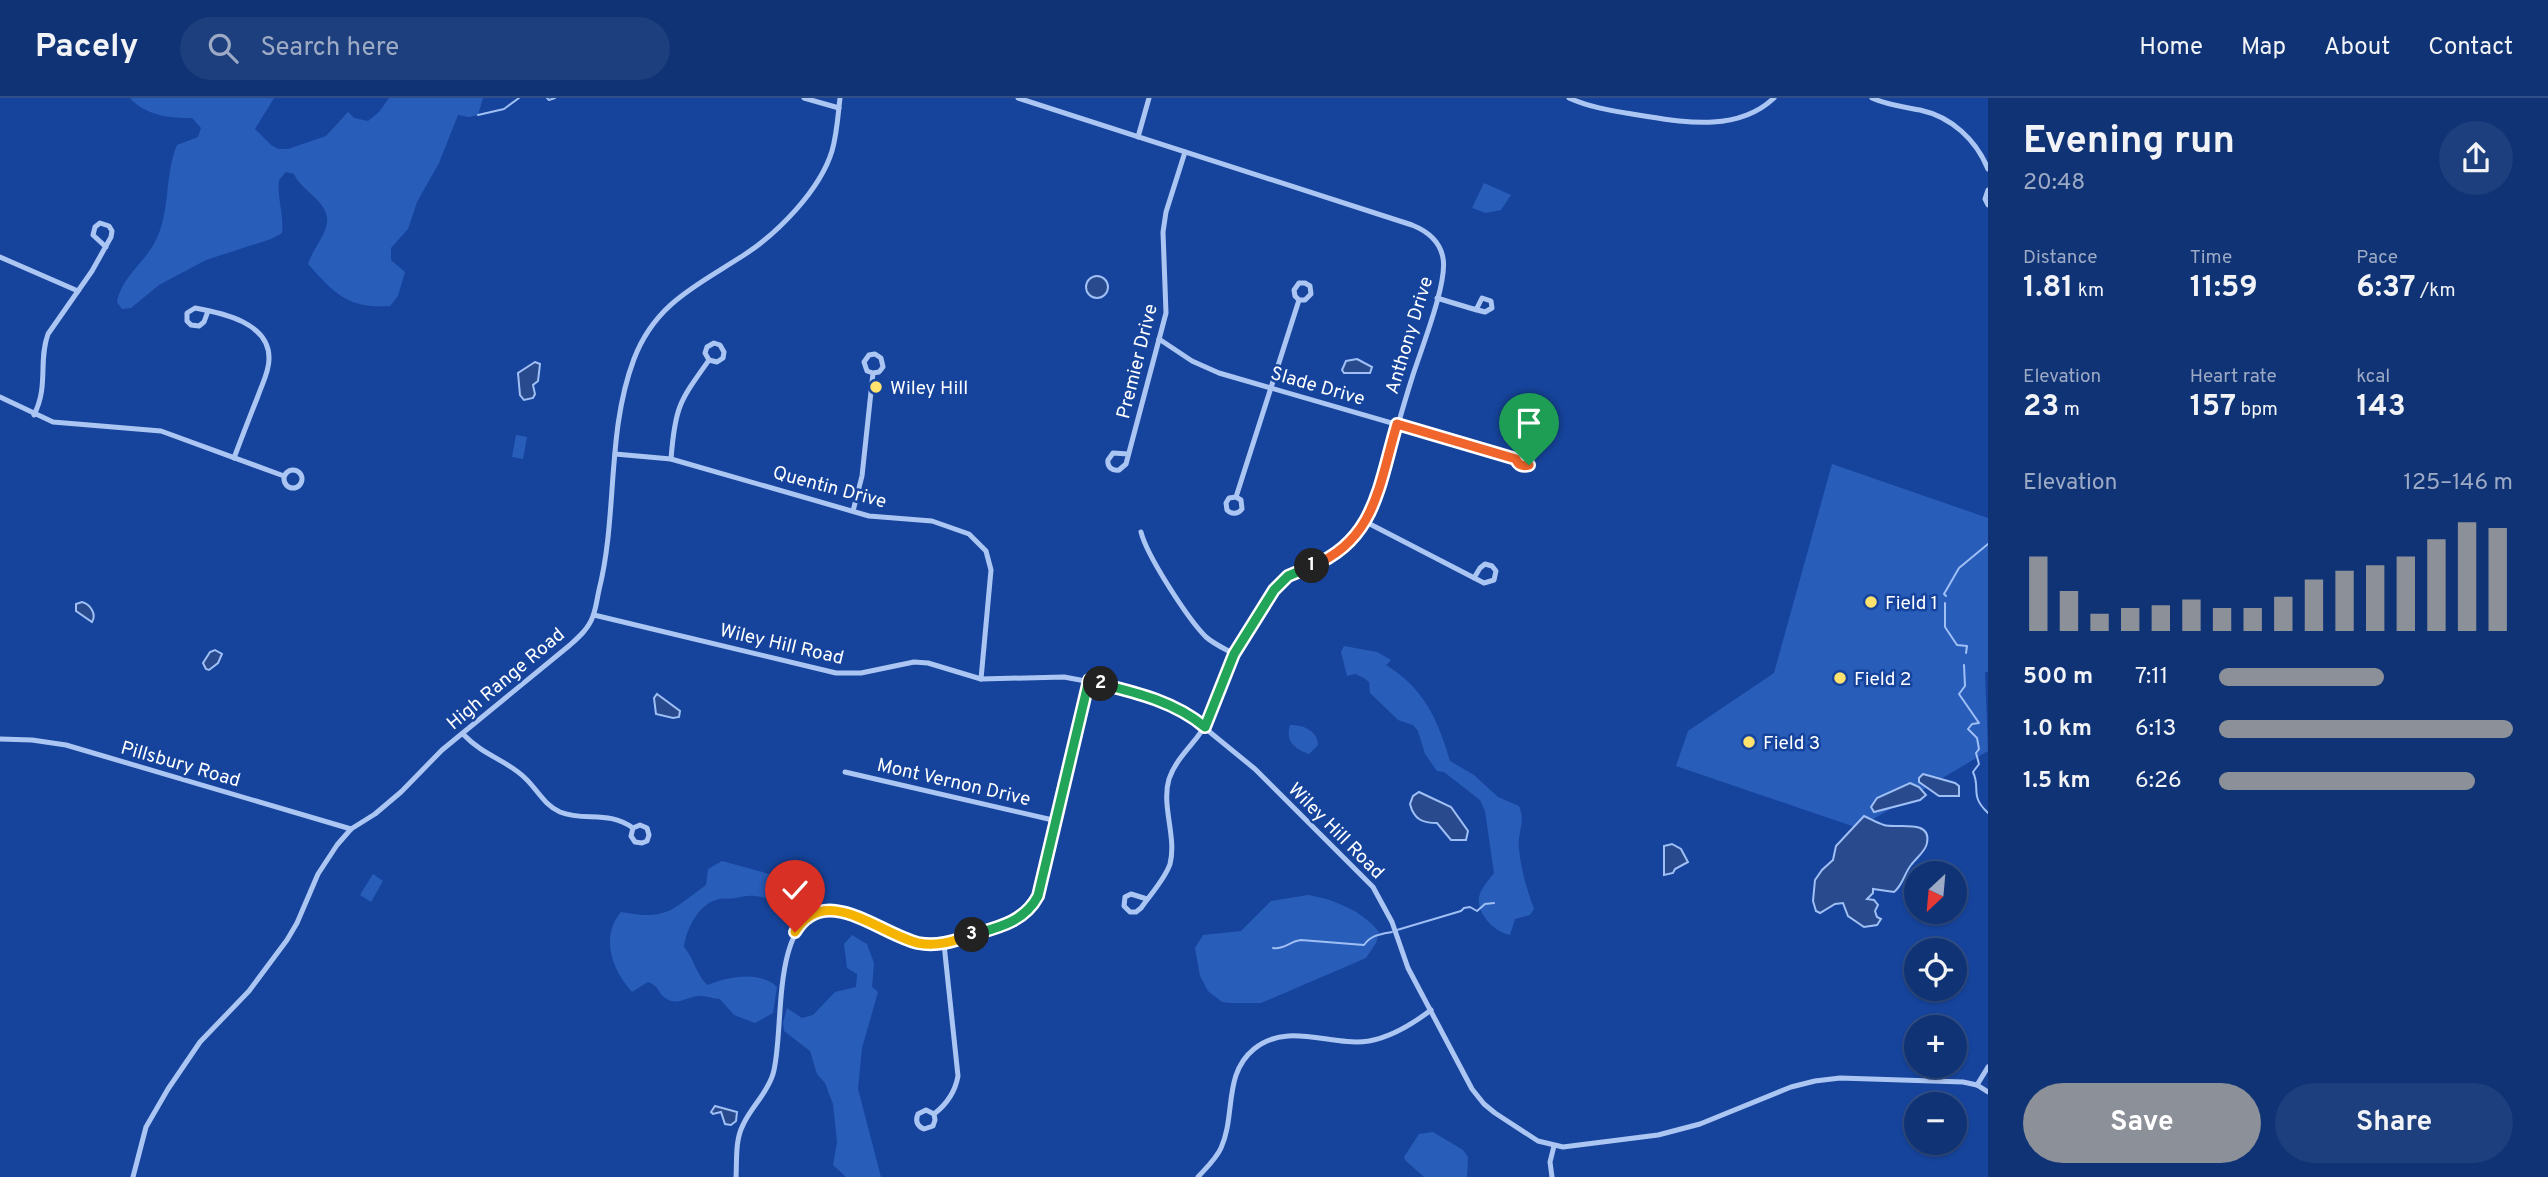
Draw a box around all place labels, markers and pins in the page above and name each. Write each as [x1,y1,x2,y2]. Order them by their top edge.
place label: Wiley Hill [890,377,968,401]
marker: Wiley Hill [868,379,884,395]
pin [1499,393,1559,465]
pin: 1 [1294,548,1330,584]
place label: Field 1 [1885,592,1938,616]
marker: Field 1 [1863,594,1879,610]
pin: 2 [1084,666,1118,702]
place label: Field 2 [1854,668,1911,692]
marker: Field 2 [1832,670,1848,686]
place label: Field 3 [1763,732,1820,756]
marker: Field 3 [1741,734,1757,750]
pin [765,860,825,932]
pin: 3 [954,918,990,952]

